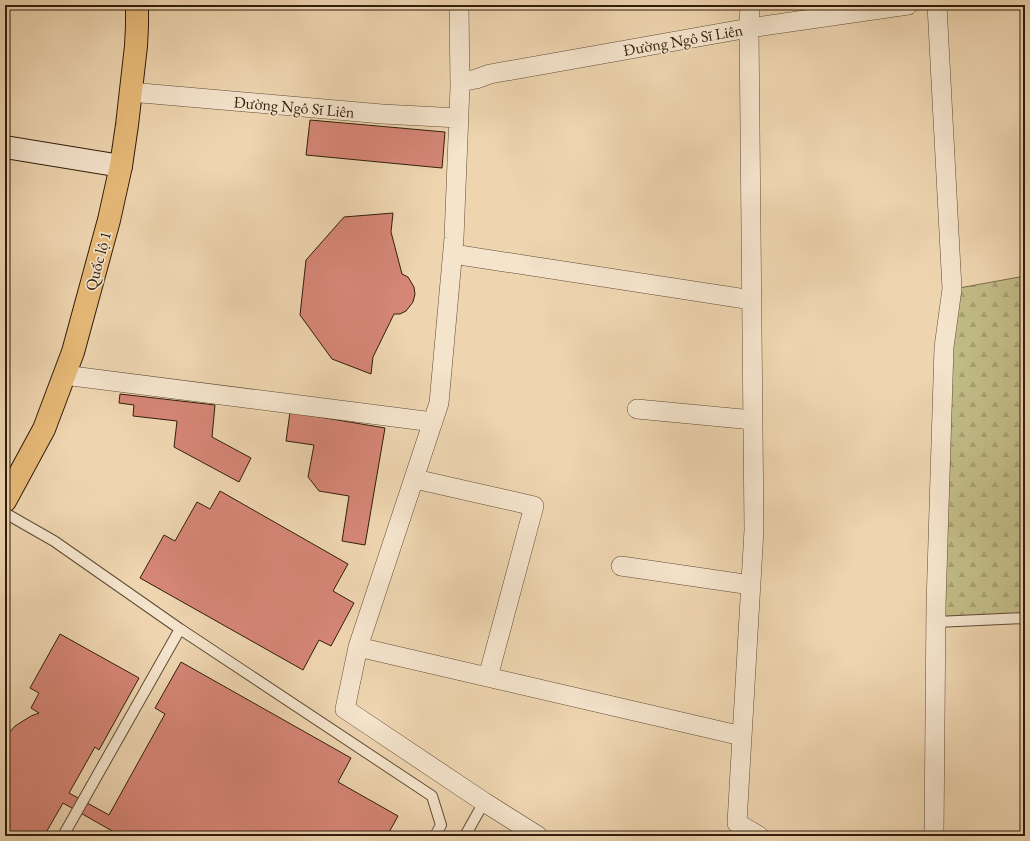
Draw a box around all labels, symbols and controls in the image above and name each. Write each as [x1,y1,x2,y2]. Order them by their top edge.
street label: Đường Ngô Sĩ Liên [622,19,745,61]
street label: Đường Ngô Sĩ Liên [233,91,356,123]
street label: Quốc lộ 1 [80,229,116,293]

